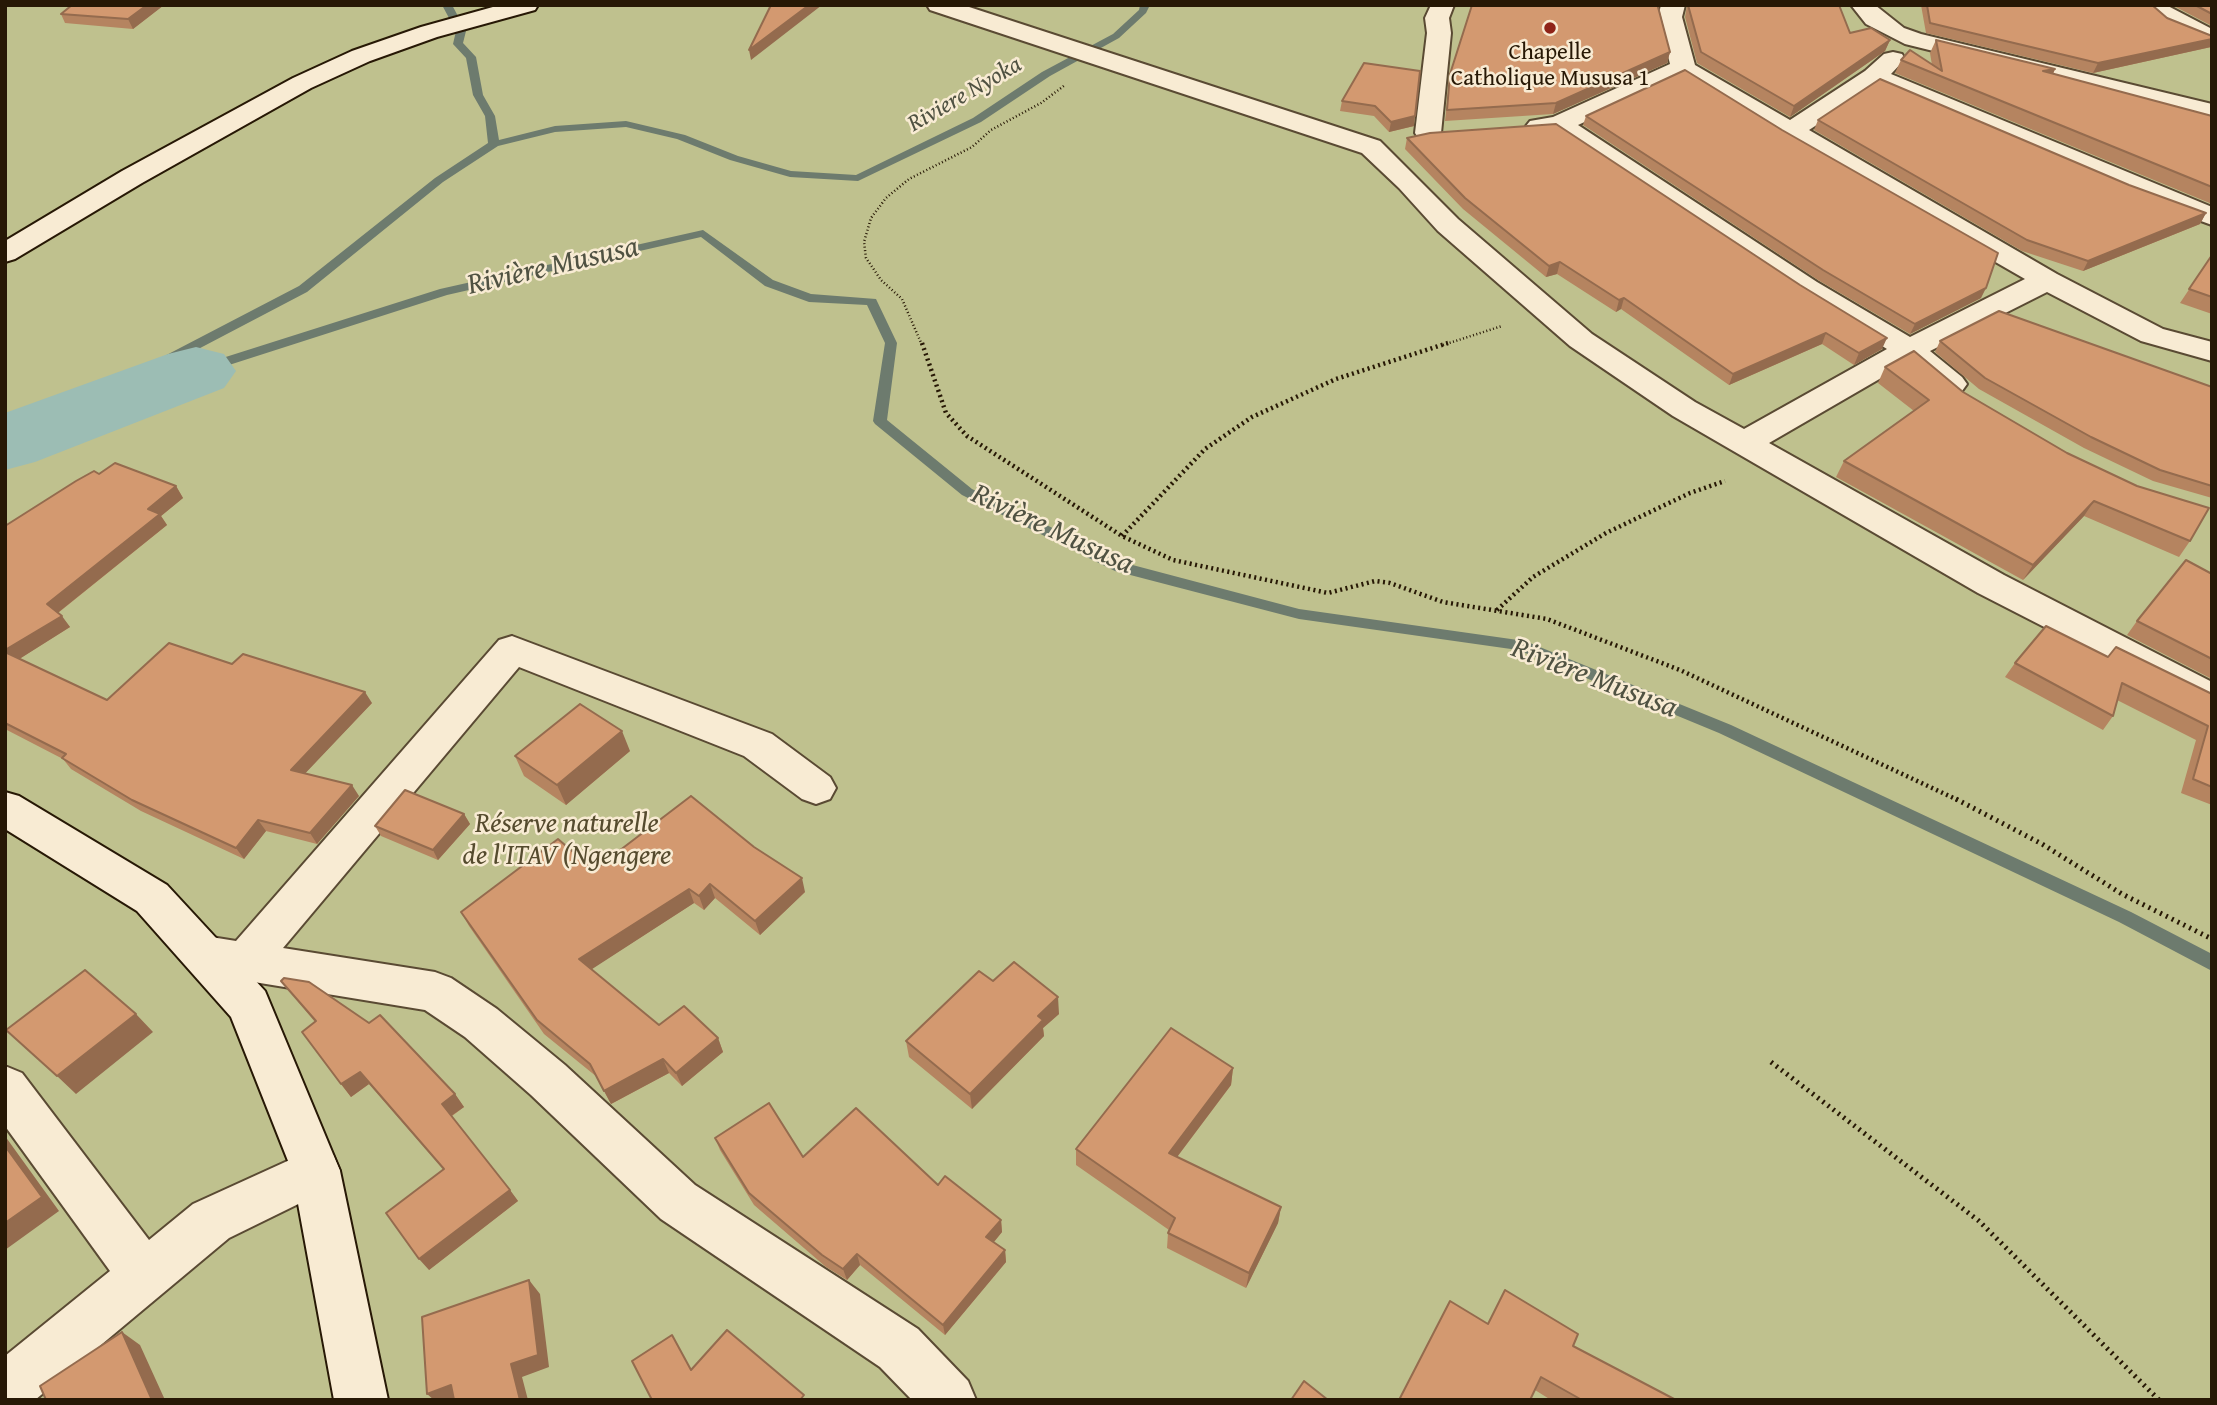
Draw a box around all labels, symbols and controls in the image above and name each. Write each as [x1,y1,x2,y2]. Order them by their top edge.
marker: Chapelle Catholique Mususa 1 [1542,20,1558,36]
place label: Chapelle Catholique Mususa 1 [1451,39,1649,93]
water label: Riviere Nyoka [903,51,1027,139]
water label: Rivière Mususa [464,230,642,304]
water label: Rivière Mususa [965,477,1139,583]
water label: Rivière Mususa [1506,631,1682,727]
park label: Réserve naturelle de l'ITAV (Ngengere [463,808,671,874]

